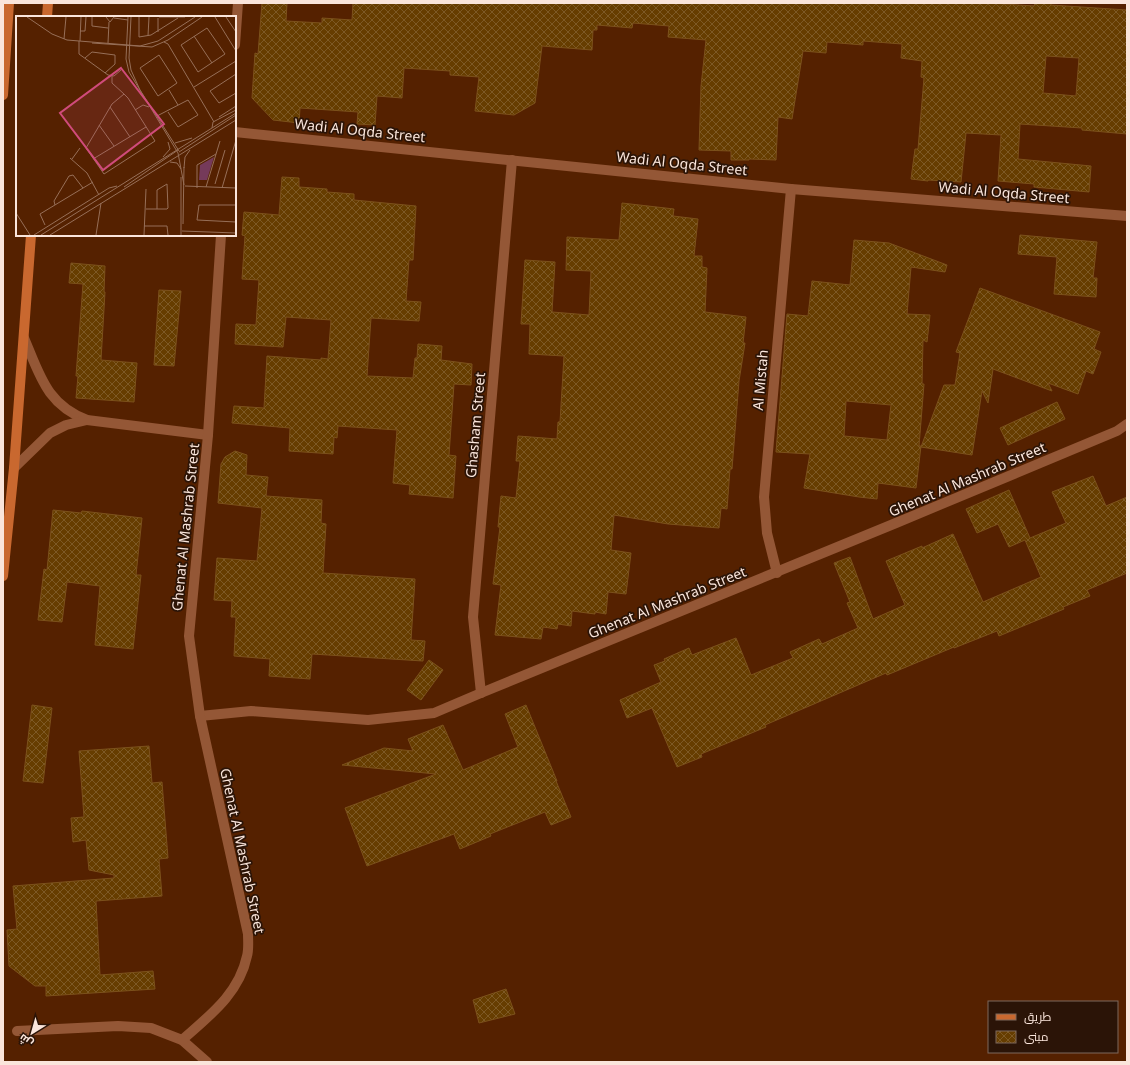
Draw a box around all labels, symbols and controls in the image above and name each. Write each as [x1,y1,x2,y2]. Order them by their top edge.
inset map [16,16,236,236]
street label: Wadi Al Oqda Street [294,114,426,146]
street label: Wadi Al Oqda Street [616,147,748,179]
street label: Wadi Al Oqda Street [938,177,1070,207]
street label: Al Mistah [748,349,772,411]
street label: Ghasham Street [461,372,489,478]
street label: Ghenat Al Mashrab Street [886,437,1048,521]
street label: Ghenat Al Mashrab Street [167,442,203,612]
street label: Ghenat Al Mashrab Street [585,562,749,642]
street label: Ghenat Al Mashrab Street [216,766,270,936]
legend [988,1001,1118,1053]
text: طريق [1024,1008,1052,1025]
north arrow [12,1013,52,1053]
text: مبنى [1024,1028,1049,1045]
text: ش [16,1031,36,1052]

